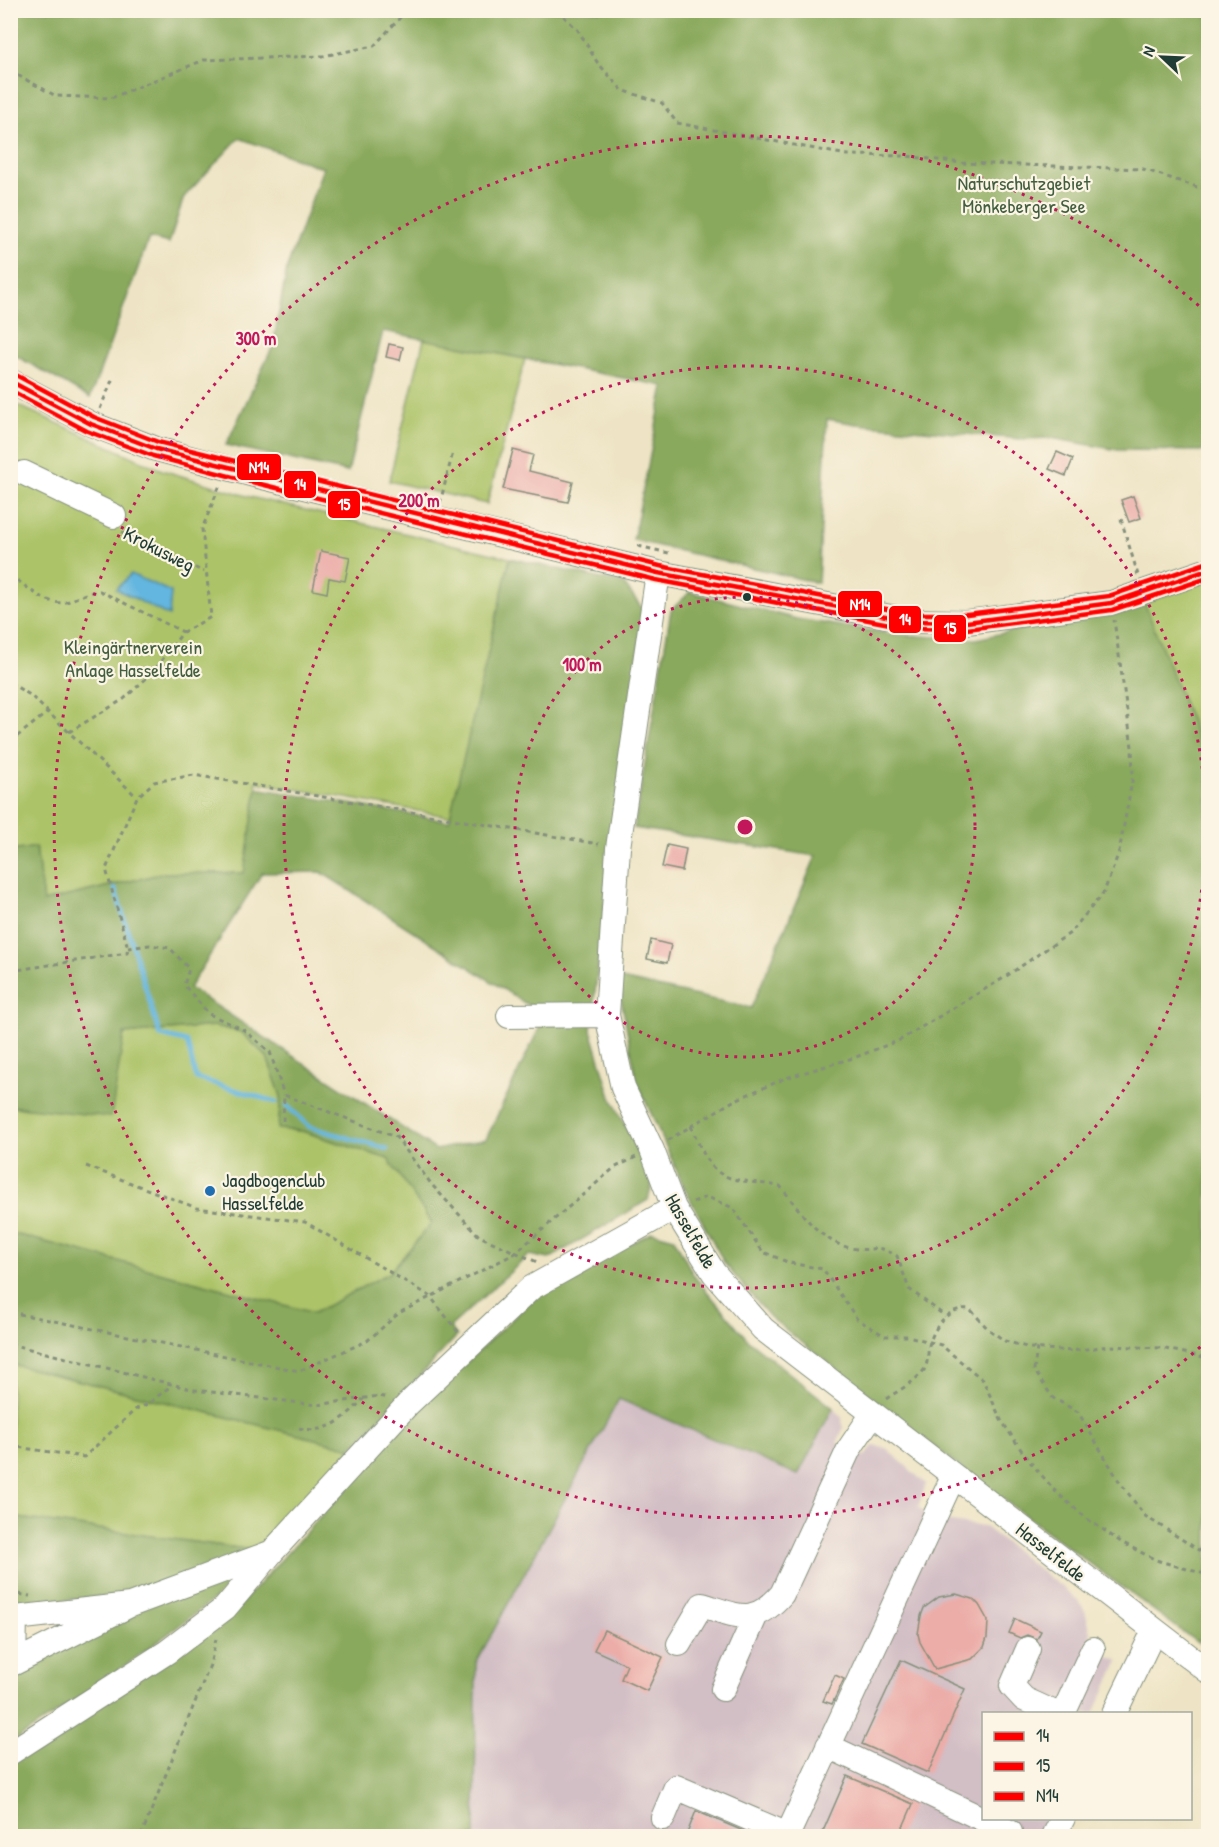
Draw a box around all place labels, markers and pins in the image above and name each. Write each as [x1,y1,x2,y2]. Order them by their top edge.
unlabelled marker [741,591,753,603]
centre of rings [735,817,755,837]
place label: Jagdbogenclub Hasselfelde [222,1166,325,1216]
marker: Jagdbogenclub Hasselfelde [203,1184,217,1198]

